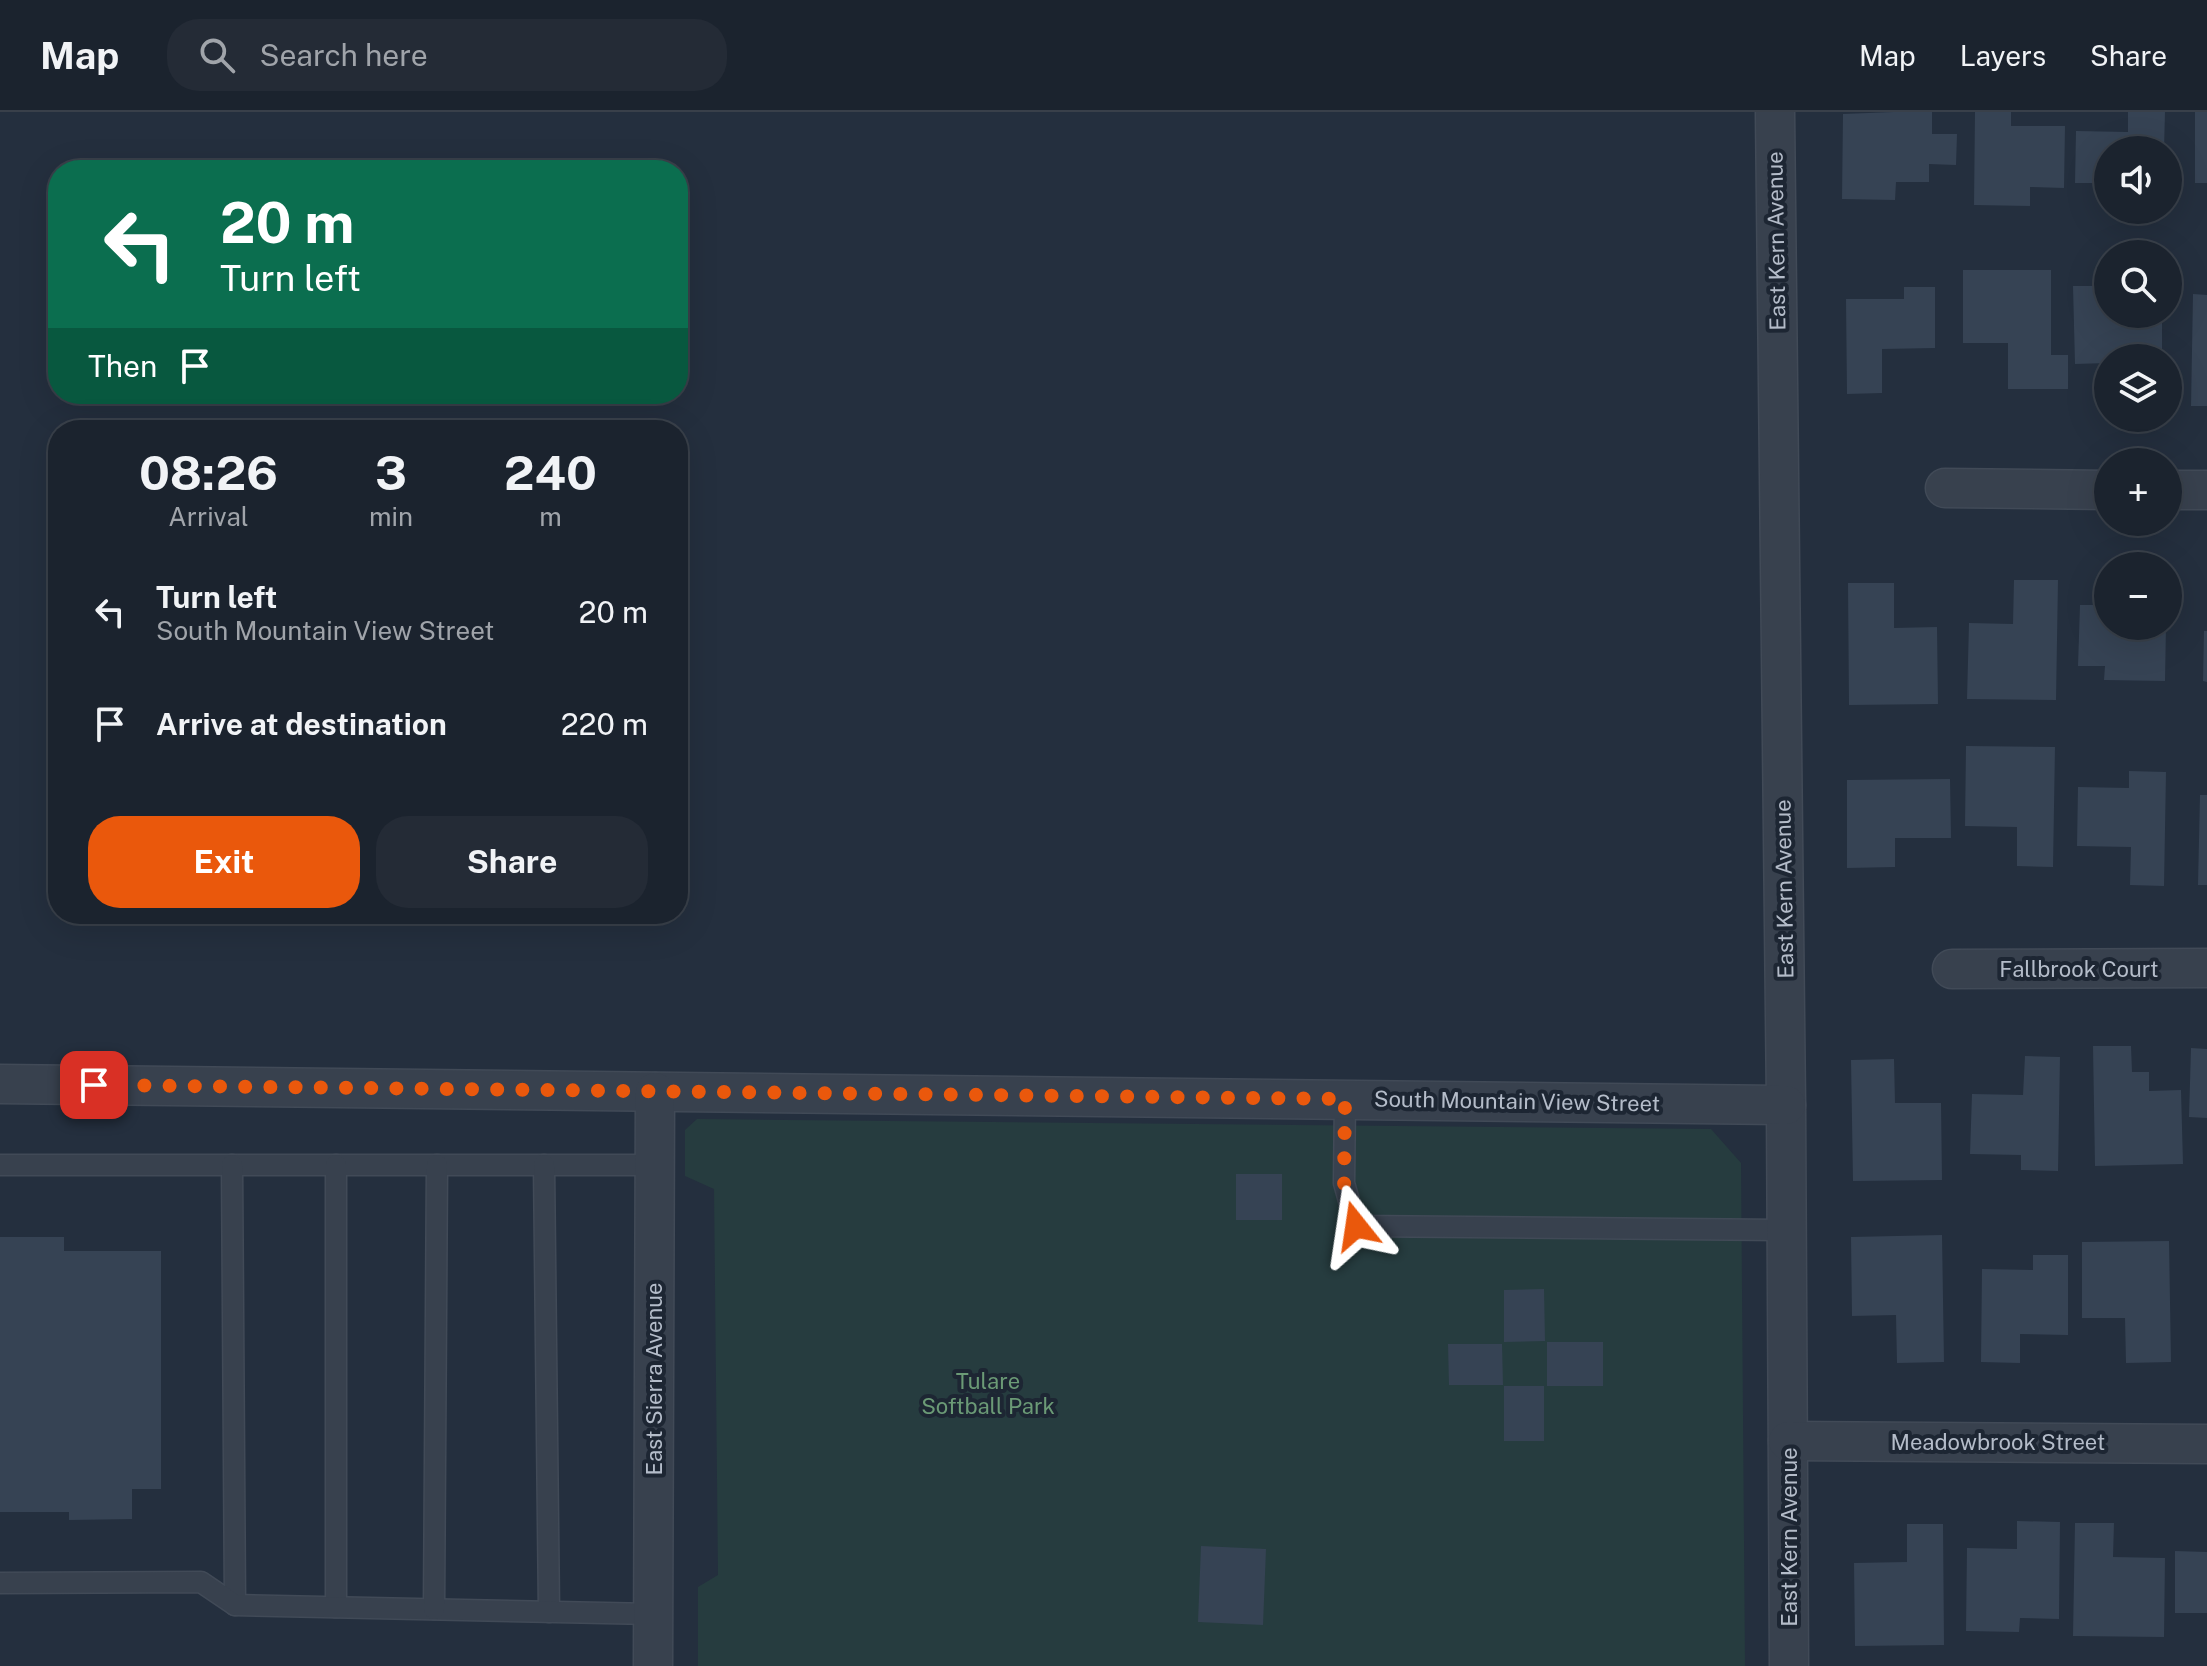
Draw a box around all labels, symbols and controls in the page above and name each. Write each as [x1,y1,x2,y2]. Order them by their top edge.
search box [167,19,727,91]
text: Map [40,33,119,78]
icon: search [195,33,239,77]
text: Search here [259,37,428,73]
text: Map [1859,39,1916,72]
text: Layers [1960,39,2046,72]
text: Share [2090,39,2167,72]
map controls [2094,136,2182,640]
button: sound [2094,136,2182,224]
street label: East Kern Avenue [1761,151,1791,331]
text: 20 m [220,190,354,256]
icon: left [88,192,192,296]
button: search [2094,240,2182,328]
text: Turn left [220,257,361,299]
icon: arrive [173,344,217,388]
button: layers [2094,344,2182,432]
text: Then [88,348,157,384]
text: 08:26 [139,444,278,501]
text: 3 [375,444,407,501]
text: 240 [504,444,597,501]
button: + [2094,448,2182,536]
text: Arrival [168,501,249,532]
text: min [369,501,413,532]
text: m [539,501,562,532]
button: − [2094,552,2182,640]
text: Turn left [156,579,277,615]
icon: left [88,590,132,634]
text: 20 m [579,594,648,630]
text: South Mountain View Street [156,615,494,646]
icon: arrive [88,702,132,746]
text: Arrive at destination [156,706,447,742]
text: 220 m [561,706,648,742]
street label: East Kern Avenue [1769,799,1799,979]
button: Exit [88,816,360,908]
button: Share [376,816,648,908]
street label: Fallbrook Court [1999,956,2159,982]
pin [60,1051,128,1119]
icon: arrive [72,1063,116,1107]
street label: South Mountain View Street [1374,1086,1660,1116]
position arrow [1314,1184,1398,1268]
street label: East Sierra Avenue [641,1283,667,1475]
park label: Tulare Softball Park [921,1368,1055,1419]
street label: Meadowbrook Street [1891,1429,2105,1455]
street label: East Kern Avenue [1776,1447,1802,1627]

